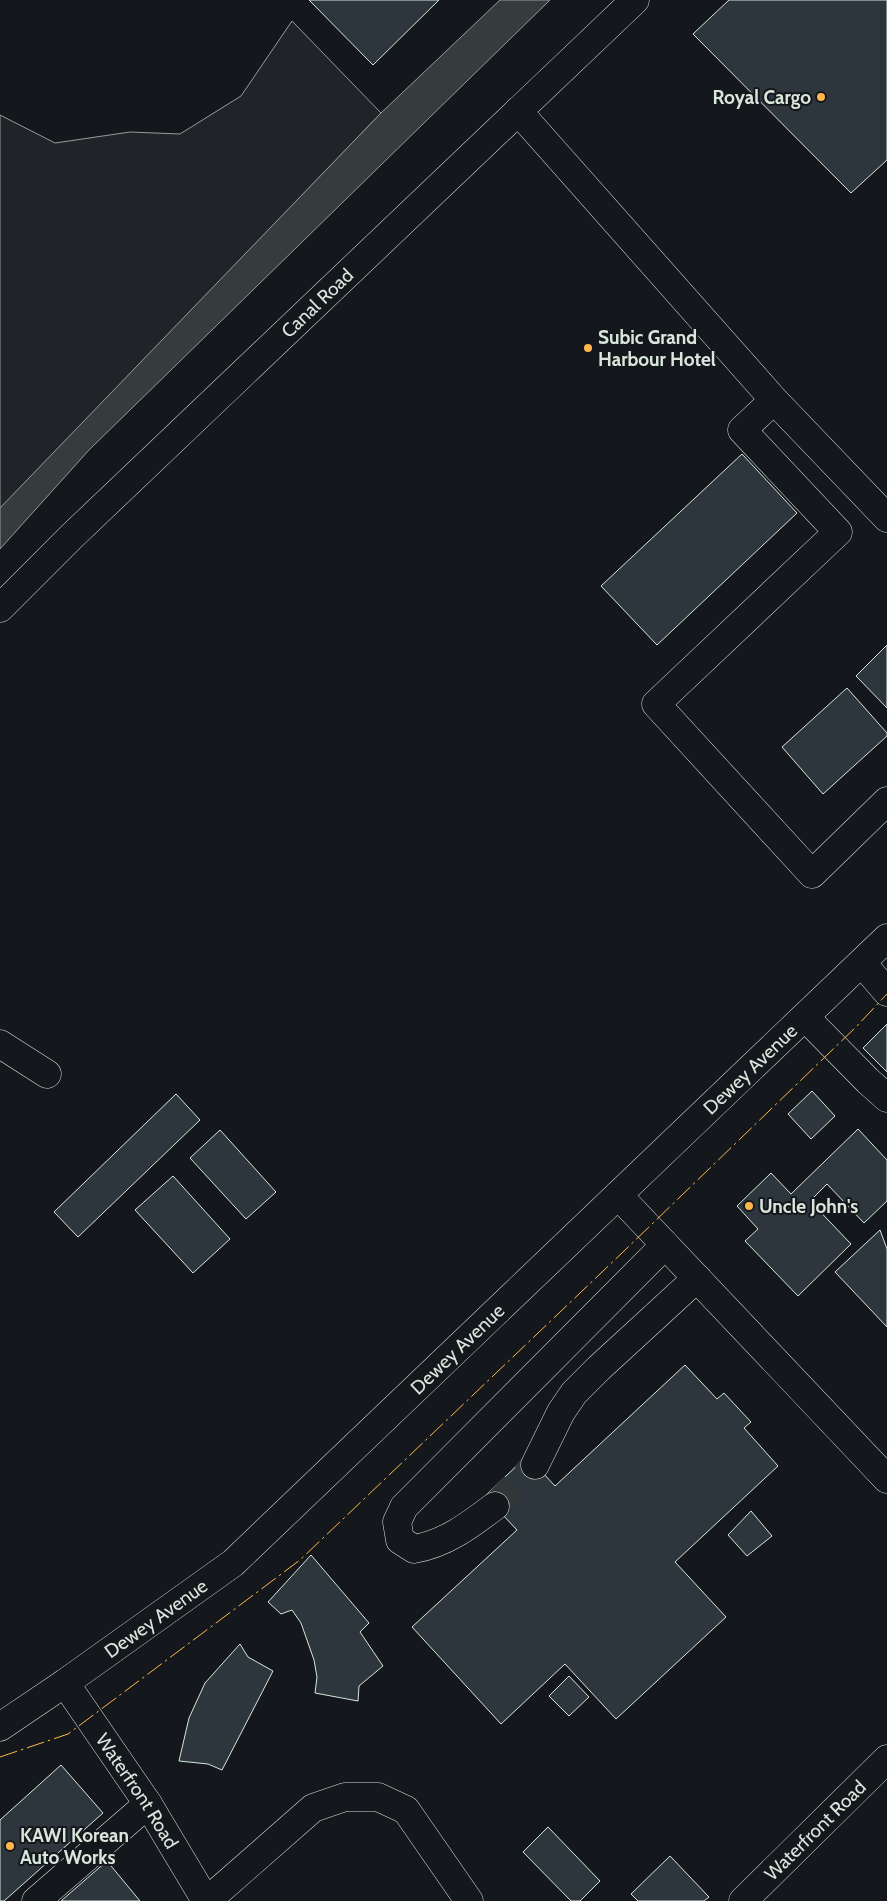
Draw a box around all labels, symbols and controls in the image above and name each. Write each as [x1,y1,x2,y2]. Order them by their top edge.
place label: Royal Cargo [713,86,811,109]
marker: Royal Cargo [815,91,827,103]
street label: Canal Road [277,264,358,343]
place label: Subic Grand Harbour Hotel [598,326,716,371]
marker: Subic Grand Harbour Hotel [582,342,594,354]
street label: Dewey Avenue [699,1019,802,1119]
place label: Uncle John's [759,1195,858,1218]
marker: Uncle John's [743,1200,755,1212]
street label: Dewey Avenue [406,1299,509,1399]
street label: Dewey Avenue [100,1574,212,1663]
street label: Waterfront Road [91,1729,183,1853]
street label: Waterfront Road [760,1776,871,1885]
place label: KAWI Korean Auto Works [20,1824,129,1869]
marker: KAWI Korean Auto Works [4,1840,16,1852]

